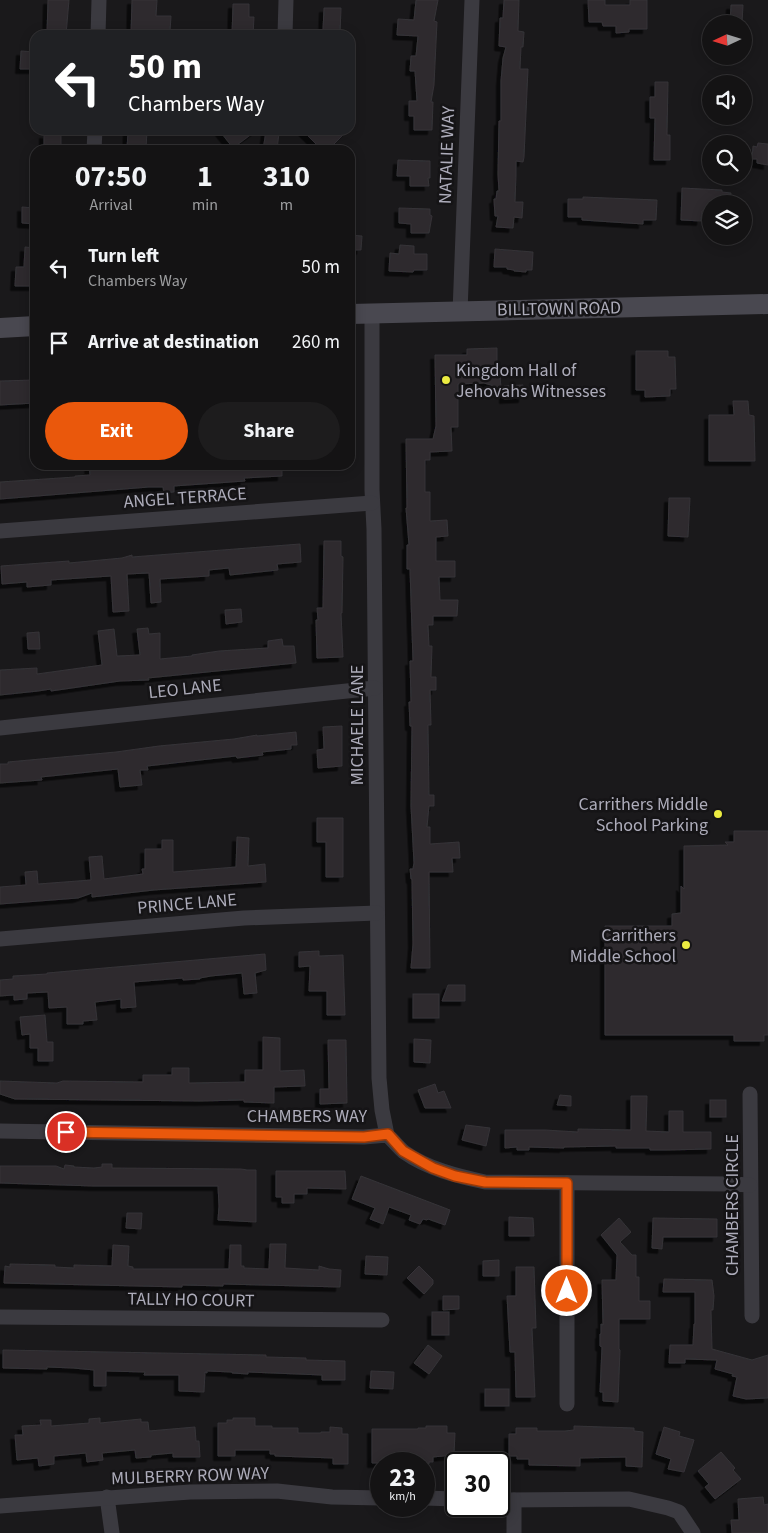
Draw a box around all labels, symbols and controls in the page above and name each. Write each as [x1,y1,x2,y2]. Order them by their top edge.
north arrow [702,15,752,65]
map controls [702,15,752,245]
text: 50 m [128,42,202,92]
icon: left [45,50,110,115]
button: sound [702,75,752,125]
text: Chambers Way [128,88,264,120]
street label: NATALIE WAY [433,105,461,204]
button: search [702,135,752,185]
text: 07:50 [75,155,147,198]
text: 1 [197,155,213,198]
text: 310 [263,155,310,198]
text: Arrival [89,194,132,216]
text: min [192,194,218,216]
text: m [280,194,293,216]
button: layers [702,195,752,245]
text: Turn left [88,243,159,270]
icon: left [45,254,73,282]
text: 50 m [302,254,340,281]
text: Chambers Way [88,270,187,292]
street label: BILLTOWN ROAD [497,295,621,323]
icon: arrive [45,329,73,357]
text: Arrive at destination [88,329,259,356]
text: 260 m [292,329,340,356]
place label: Kingdom Hall of Jehovahs Witnesses [456,358,606,404]
marker: Kingdom Hall of Jehovahs Witnesses [440,374,452,386]
button: Exit [45,402,188,460]
button: Share [198,402,340,460]
street label: ANGEL TERRACE [123,481,247,515]
street label: MICHAELE LANE [345,665,370,785]
street label: LEO LANE [147,673,223,705]
place label: Carrithers Middle School Parking [579,792,708,838]
marker: Carrithers Middle School Parking [712,808,724,820]
street label: PRINCE LANE [136,887,238,921]
place label: Carrithers Middle School [570,923,676,969]
marker: Carrithers Middle School [680,939,692,951]
street label: CHAMBERS WAY [247,1104,368,1129]
pin [45,1111,87,1153]
icon: arrive [52,1118,80,1146]
street label: CHAMBERS CIRCLE [720,1134,745,1276]
position arrow [540,1264,592,1316]
street label: TALLY HO COURT [127,1286,255,1314]
speed limit sign: 30 [445,1452,510,1517]
text: 23 [389,1460,416,1496]
street label: MULBERRY ROW WAY [111,1461,270,1491]
text: km/h [389,1488,416,1505]

